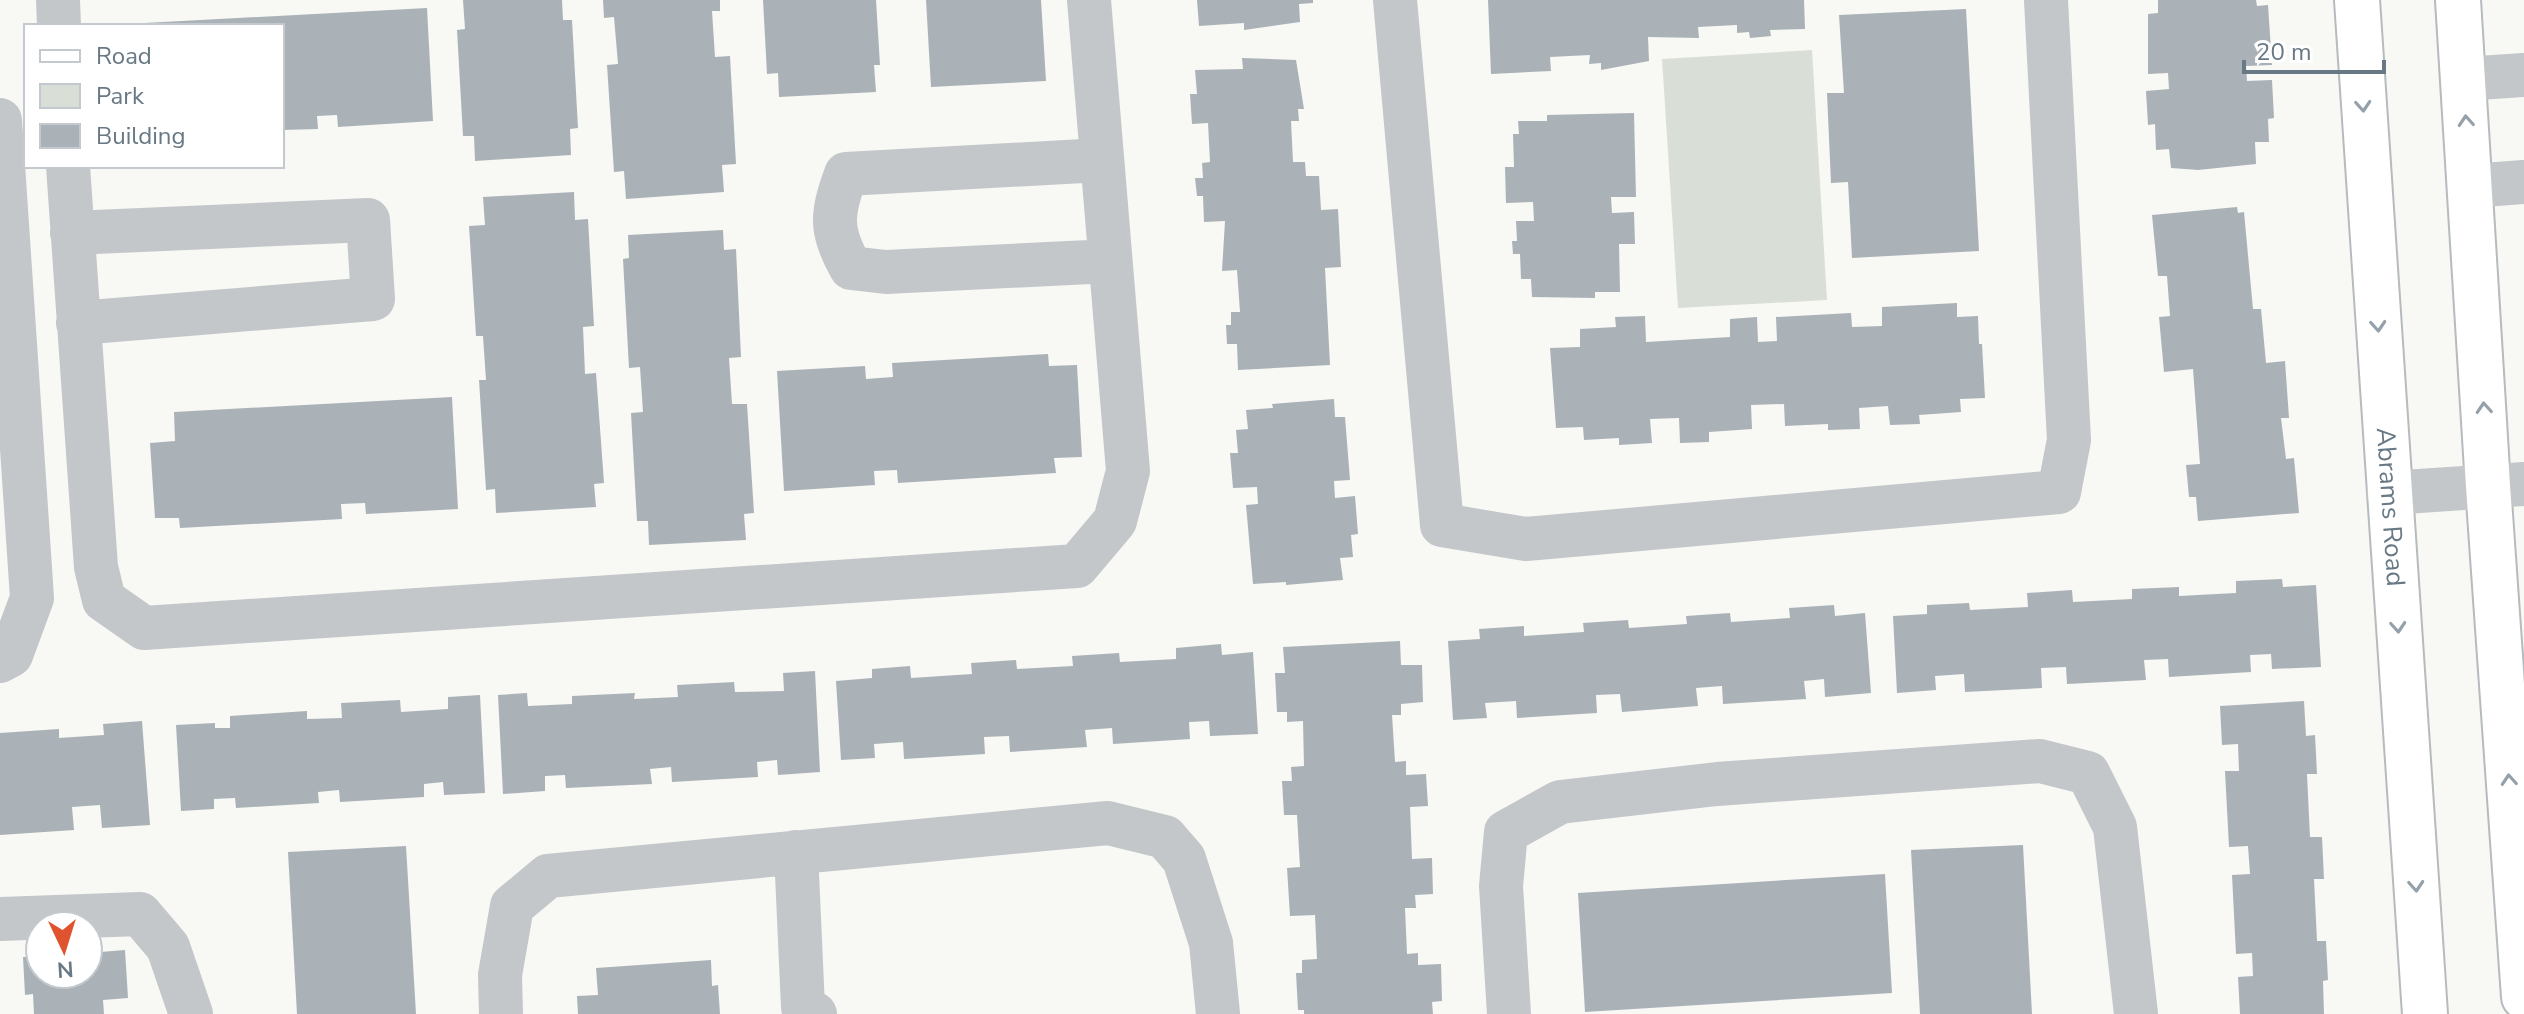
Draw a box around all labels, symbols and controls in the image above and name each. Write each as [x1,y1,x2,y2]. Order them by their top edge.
legend [24,24,284,168]
scale bar [2244,24,2384,74]
text: 20 m [2256,36,2312,68]
text: Road [96,40,152,72]
text: Park [96,80,145,112]
one-way arrow [2355,100,2372,113]
one-way arrow [2458,114,2475,127]
text: Building [96,120,186,152]
one-way arrow [2369,320,2386,333]
one-way arrow [2475,402,2492,414]
street label: Abrams Road [2368,426,2414,587]
one-way arrow [2389,621,2406,634]
one-way arrow [2501,773,2518,786]
one-way arrow [2407,880,2424,893]
north arrow [24,910,104,990]
text: N [56,953,75,984]

